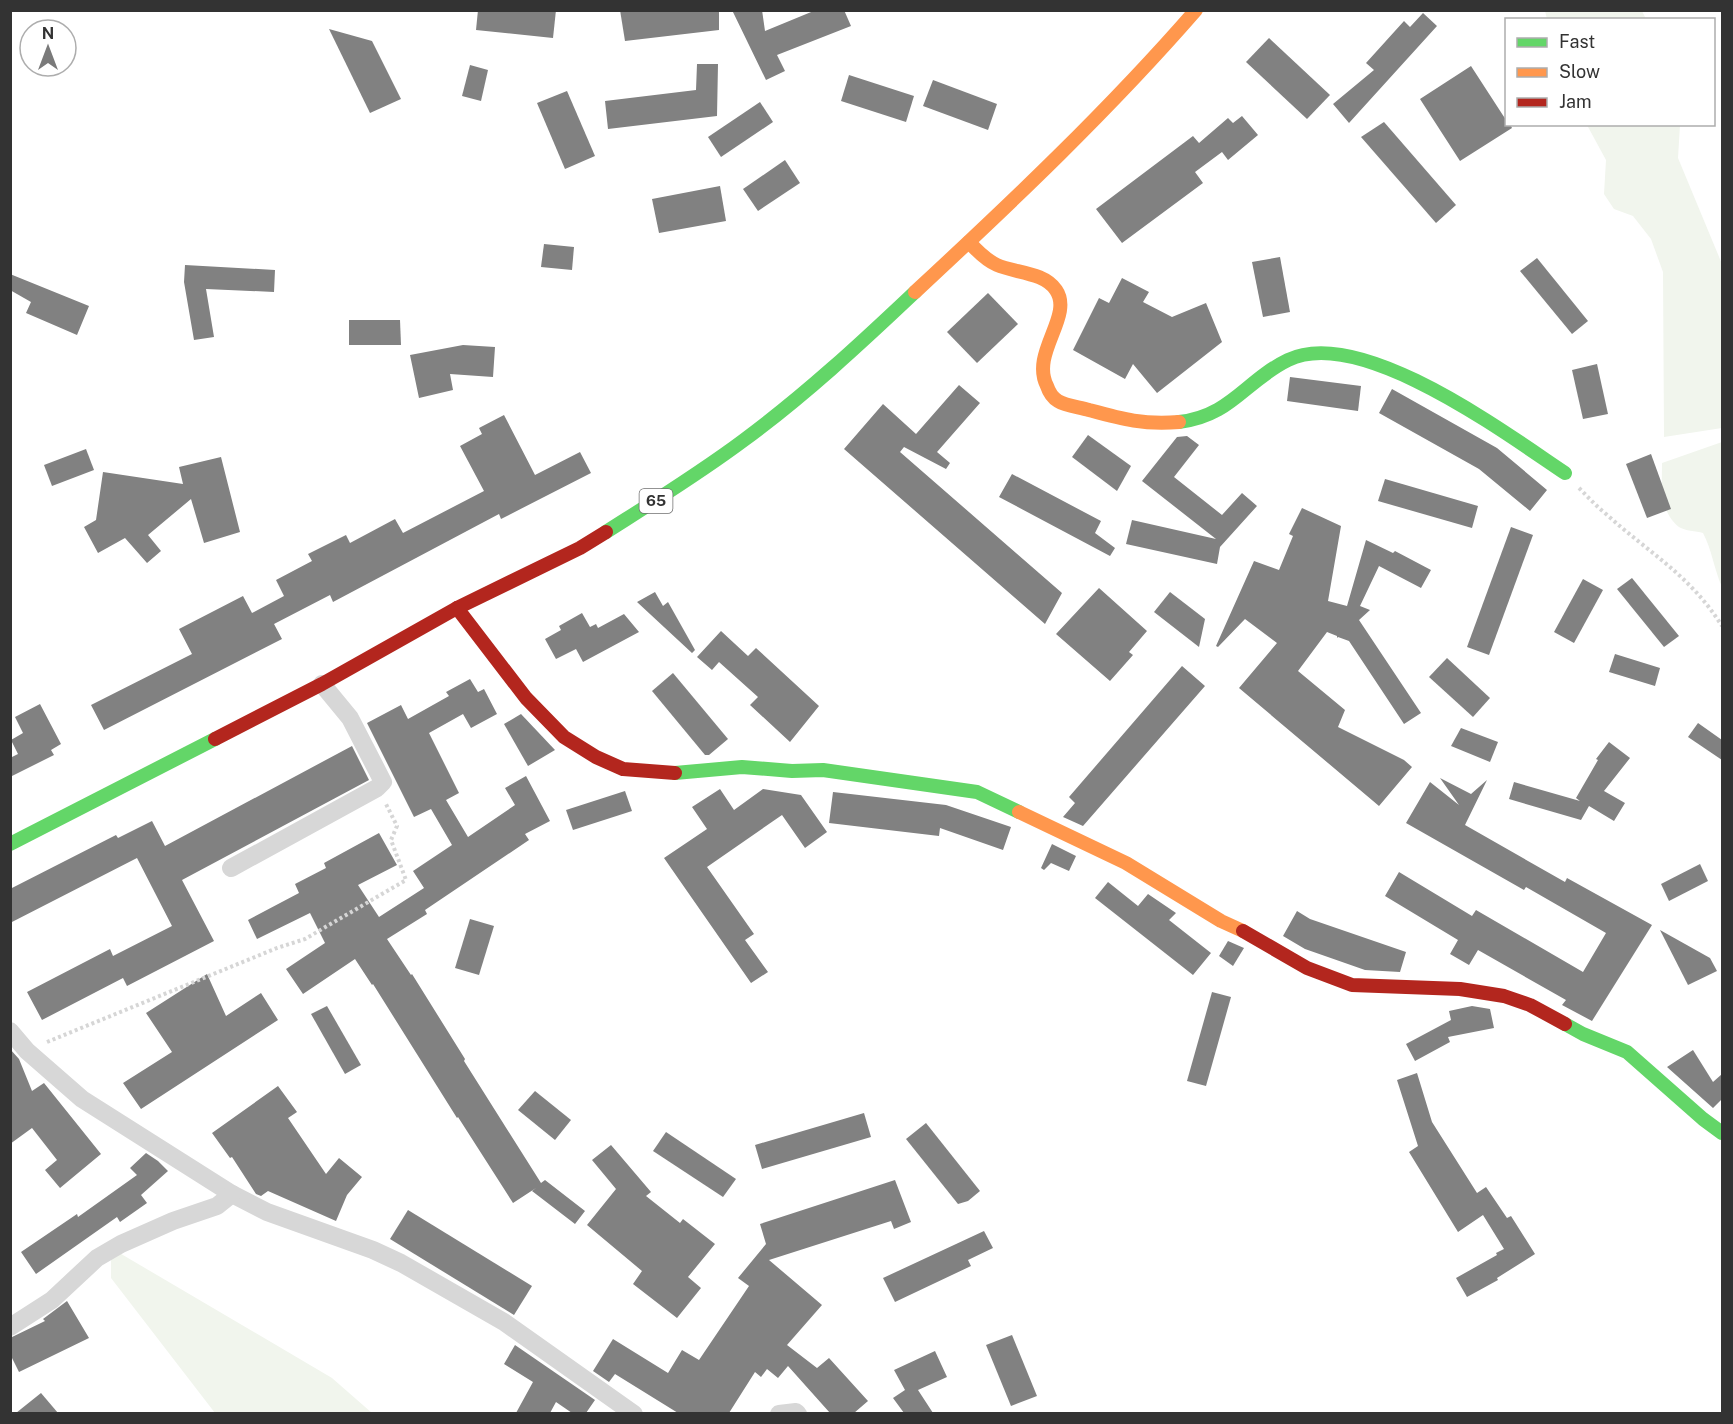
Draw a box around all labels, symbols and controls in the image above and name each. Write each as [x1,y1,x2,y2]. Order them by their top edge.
north arrow [18,18,78,78]
legend [1505,18,1715,126]
text: N [42,24,54,43]
text: Fast [1559,31,1595,52]
text: Slow [1559,61,1600,82]
text: Jam [1559,91,1592,112]
road number: 65 [640,489,672,513]

